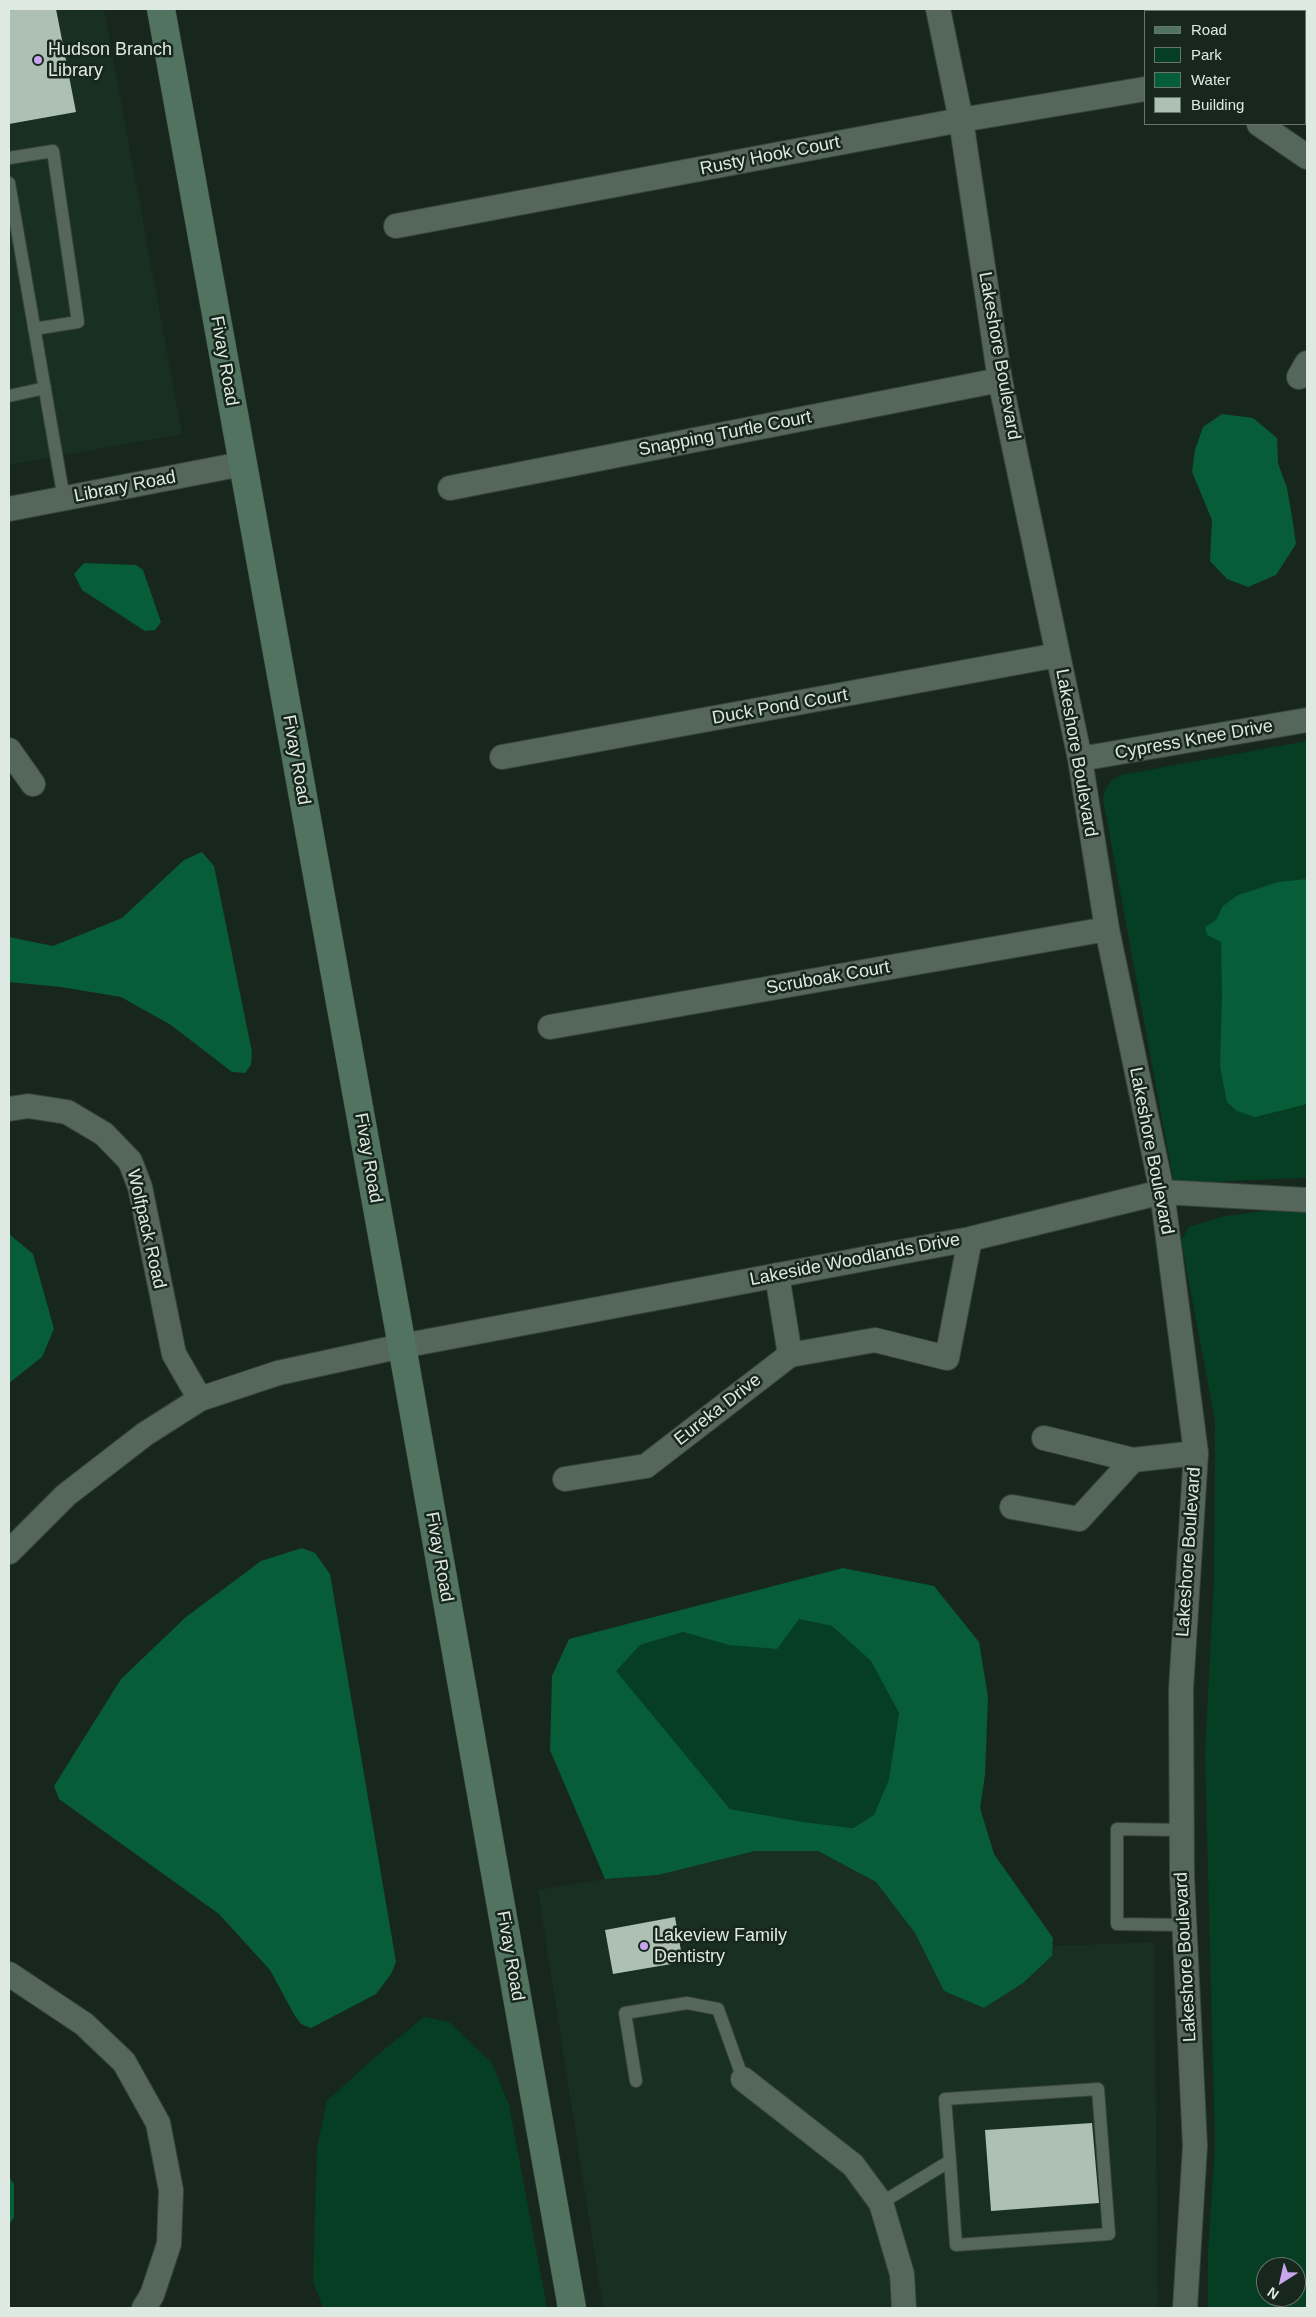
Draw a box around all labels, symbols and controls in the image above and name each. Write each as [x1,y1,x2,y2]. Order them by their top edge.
legend [1144,10,1306,125]
text: Road [1191,21,1227,38]
place label: Hudson Branch Library [48,39,172,82]
text: Park [1191,46,1222,63]
marker: Hudson Branch Library [32,54,44,66]
text: Water [1191,71,1230,88]
text: Building [1191,96,1244,113]
street label: Rusty Hook Court [698,132,842,180]
street label: Lakeshore Boulevard [974,270,1024,442]
street label: Fivay Road [205,314,243,408]
street label: Snapping Turtle Court [637,407,813,461]
street label: Library Road [72,467,178,507]
street label: Lakeshore Boulevard [1051,667,1101,839]
street label: Duck Pond Court [711,684,849,730]
street label: Fivay Road [277,713,315,807]
street label: Cypress Knee Drive [1113,715,1275,765]
street label: Scruboak Court [765,957,891,999]
street label: Lakeshore Boulevard [1124,1065,1178,1237]
street label: Fivay Road [349,1111,387,1205]
street label: Wolfpack Road [122,1167,170,1291]
street label: Lakeside Woodlands Drive [748,1229,962,1291]
street label: Eureka Drive [670,1369,766,1451]
street label: Lakeshore Boulevard [1172,1466,1206,1638]
street label: Fivay Road [420,1510,458,1604]
street label: Lakeshore Boulevard [1171,1871,1201,2043]
street label: Fivay Road [491,1909,529,2003]
place label: Lakeview Family Dentistry [654,1925,787,1968]
marker: Lakeview Family Dentistry [638,1940,650,1952]
north arrow [1256,2257,1306,2307]
text: N [1264,2284,1282,2303]

